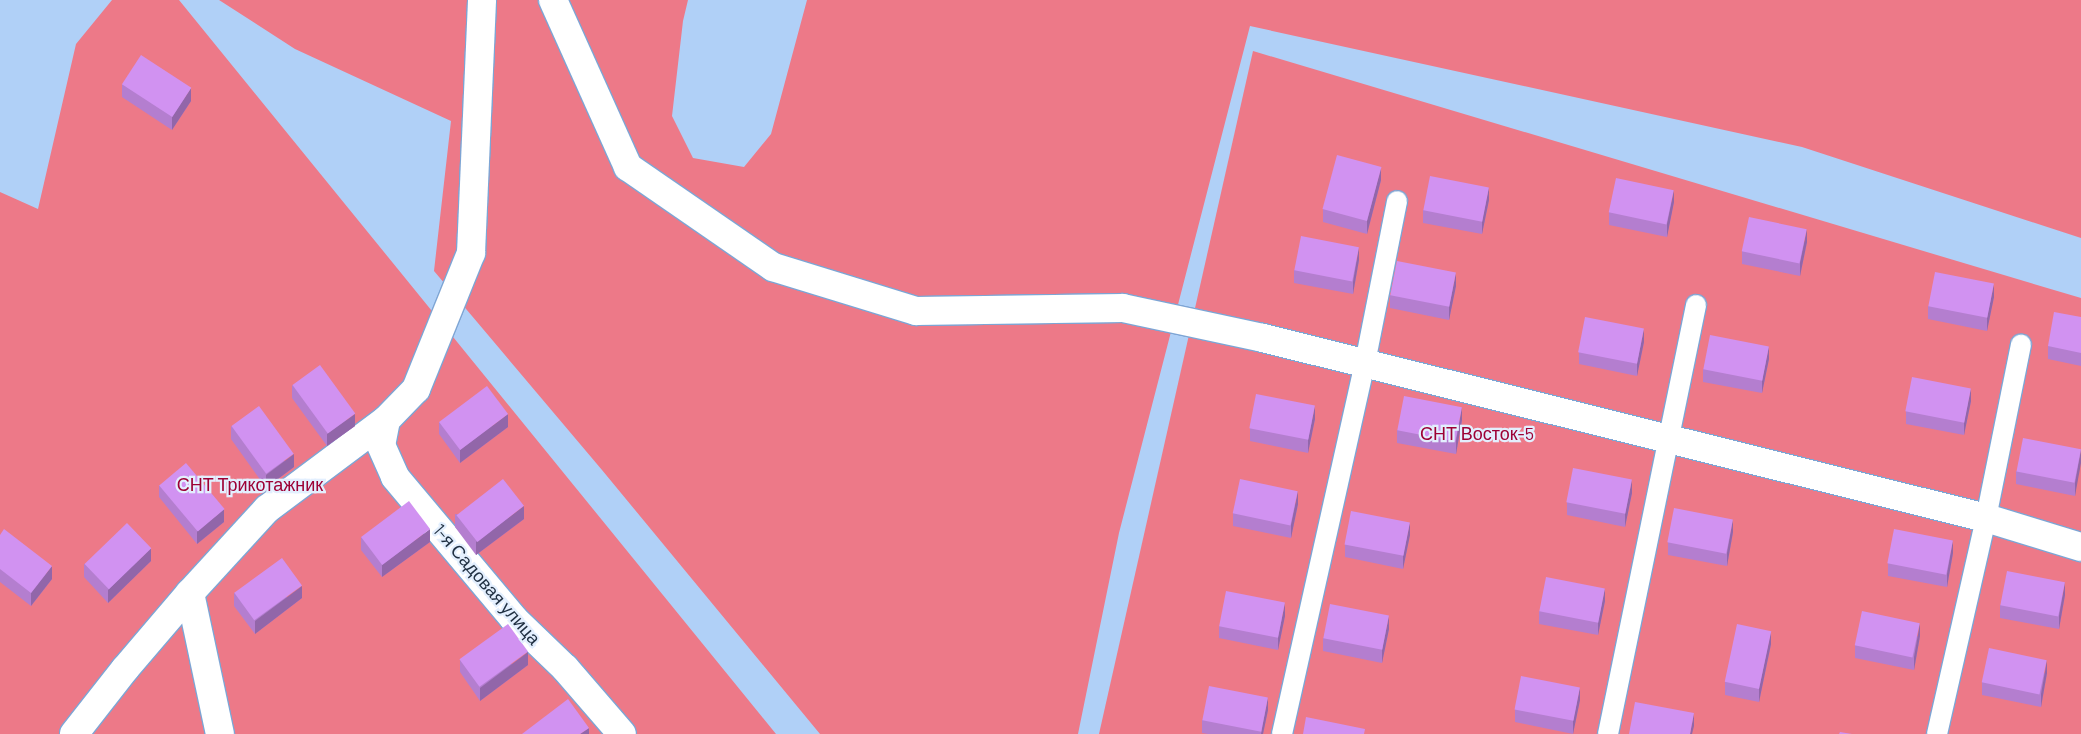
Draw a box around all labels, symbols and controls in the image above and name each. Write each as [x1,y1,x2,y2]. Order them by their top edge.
park label: СНТ Восток-5 [1420,422,1534,444]
park label: СНТ Трикотажник [177,473,323,495]
street label: 1-я Садовая улица [429,519,545,649]

